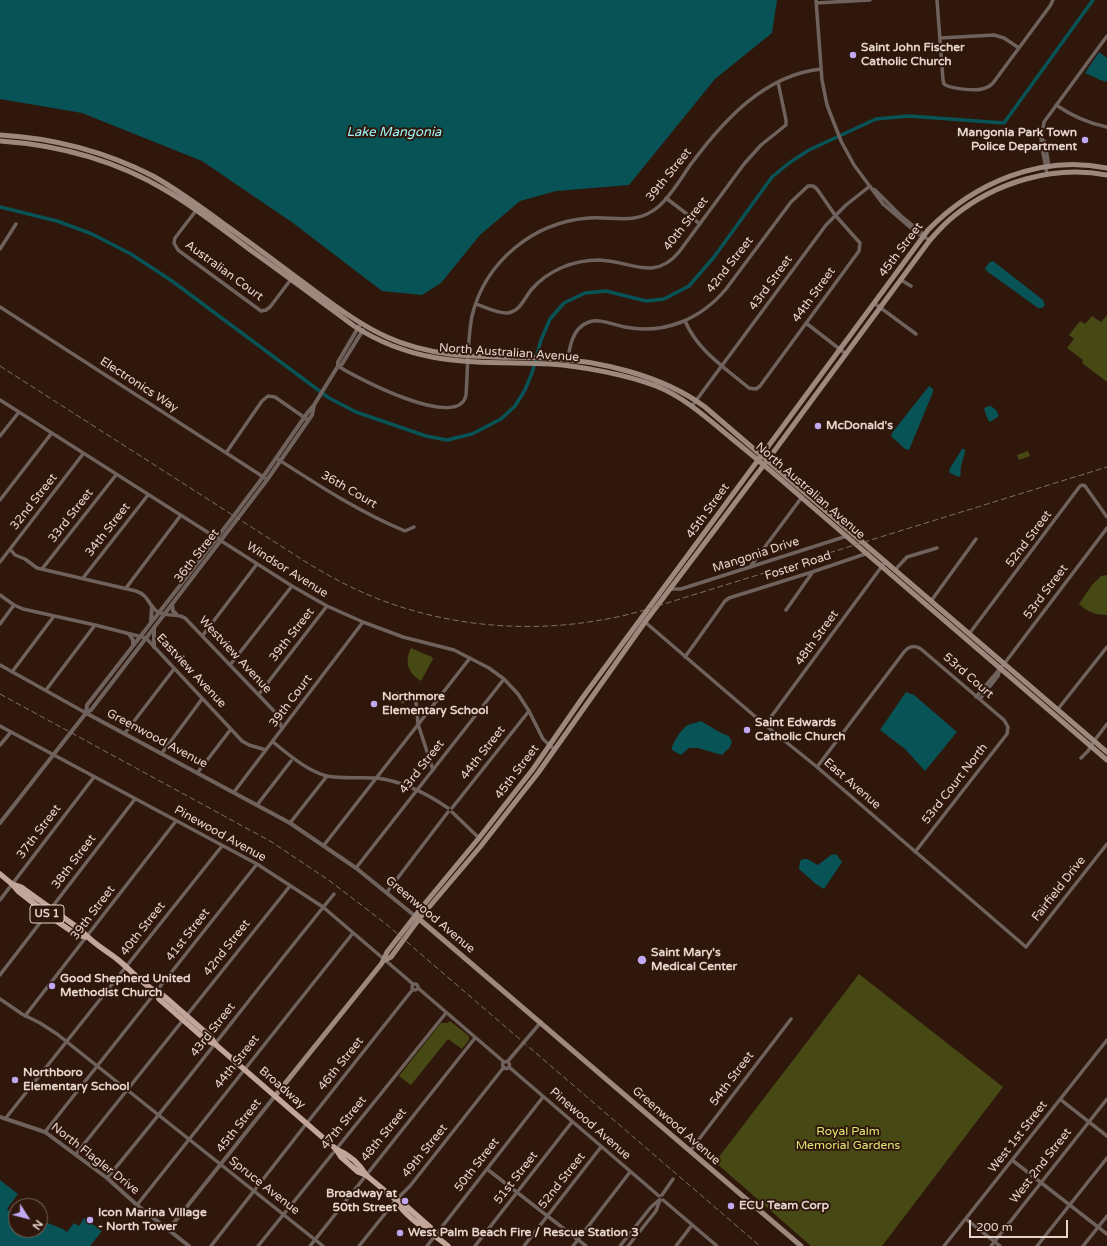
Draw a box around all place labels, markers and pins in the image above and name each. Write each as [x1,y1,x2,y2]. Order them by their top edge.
place label: Saint John Fischer Catholic Church [861,41,965,69]
marker: Saint John Fischer Catholic Church [848,50,858,60]
place label: Mangonia Park Town Police Department [957,126,1077,154]
marker: Mangonia Park Town Police Department [1080,135,1090,145]
place label: McDonald's [826,419,893,433]
marker: McDonald's [813,421,823,431]
place label: Northmore Elementary School [382,690,489,718]
marker: Northmore Elementary School [369,699,379,709]
place label: Saint Edwards Catholic Church [755,716,846,744]
marker: Saint Edwards Catholic Church [742,725,752,735]
place label: Saint Mary's Medical Center [651,946,737,974]
marker: Saint Mary's Medical Center [636,954,648,966]
place label: Good Shepherd United Methodist Church [60,972,191,1000]
marker: Good Shepherd United Methodist Church [47,981,57,991]
place label: Northboro Elementary School [23,1066,130,1094]
marker: Northboro Elementary School [10,1075,20,1085]
place label: Broadway at 50th Street [326,1187,397,1215]
marker: Broadway at 50th Street [400,1196,410,1206]
place label: ECU Team Corp [739,1199,829,1213]
marker: ECU Team Corp [726,1201,736,1211]
place label: Icon Marina Village - North Tower [98,1206,207,1234]
marker: Icon Marina Village - North Tower [85,1215,95,1225]
place label: West Palm Beach Fire / Rescue Station 3 [408,1226,639,1240]
marker: West Palm Beach Fire / Rescue Station 3 [395,1228,405,1238]

